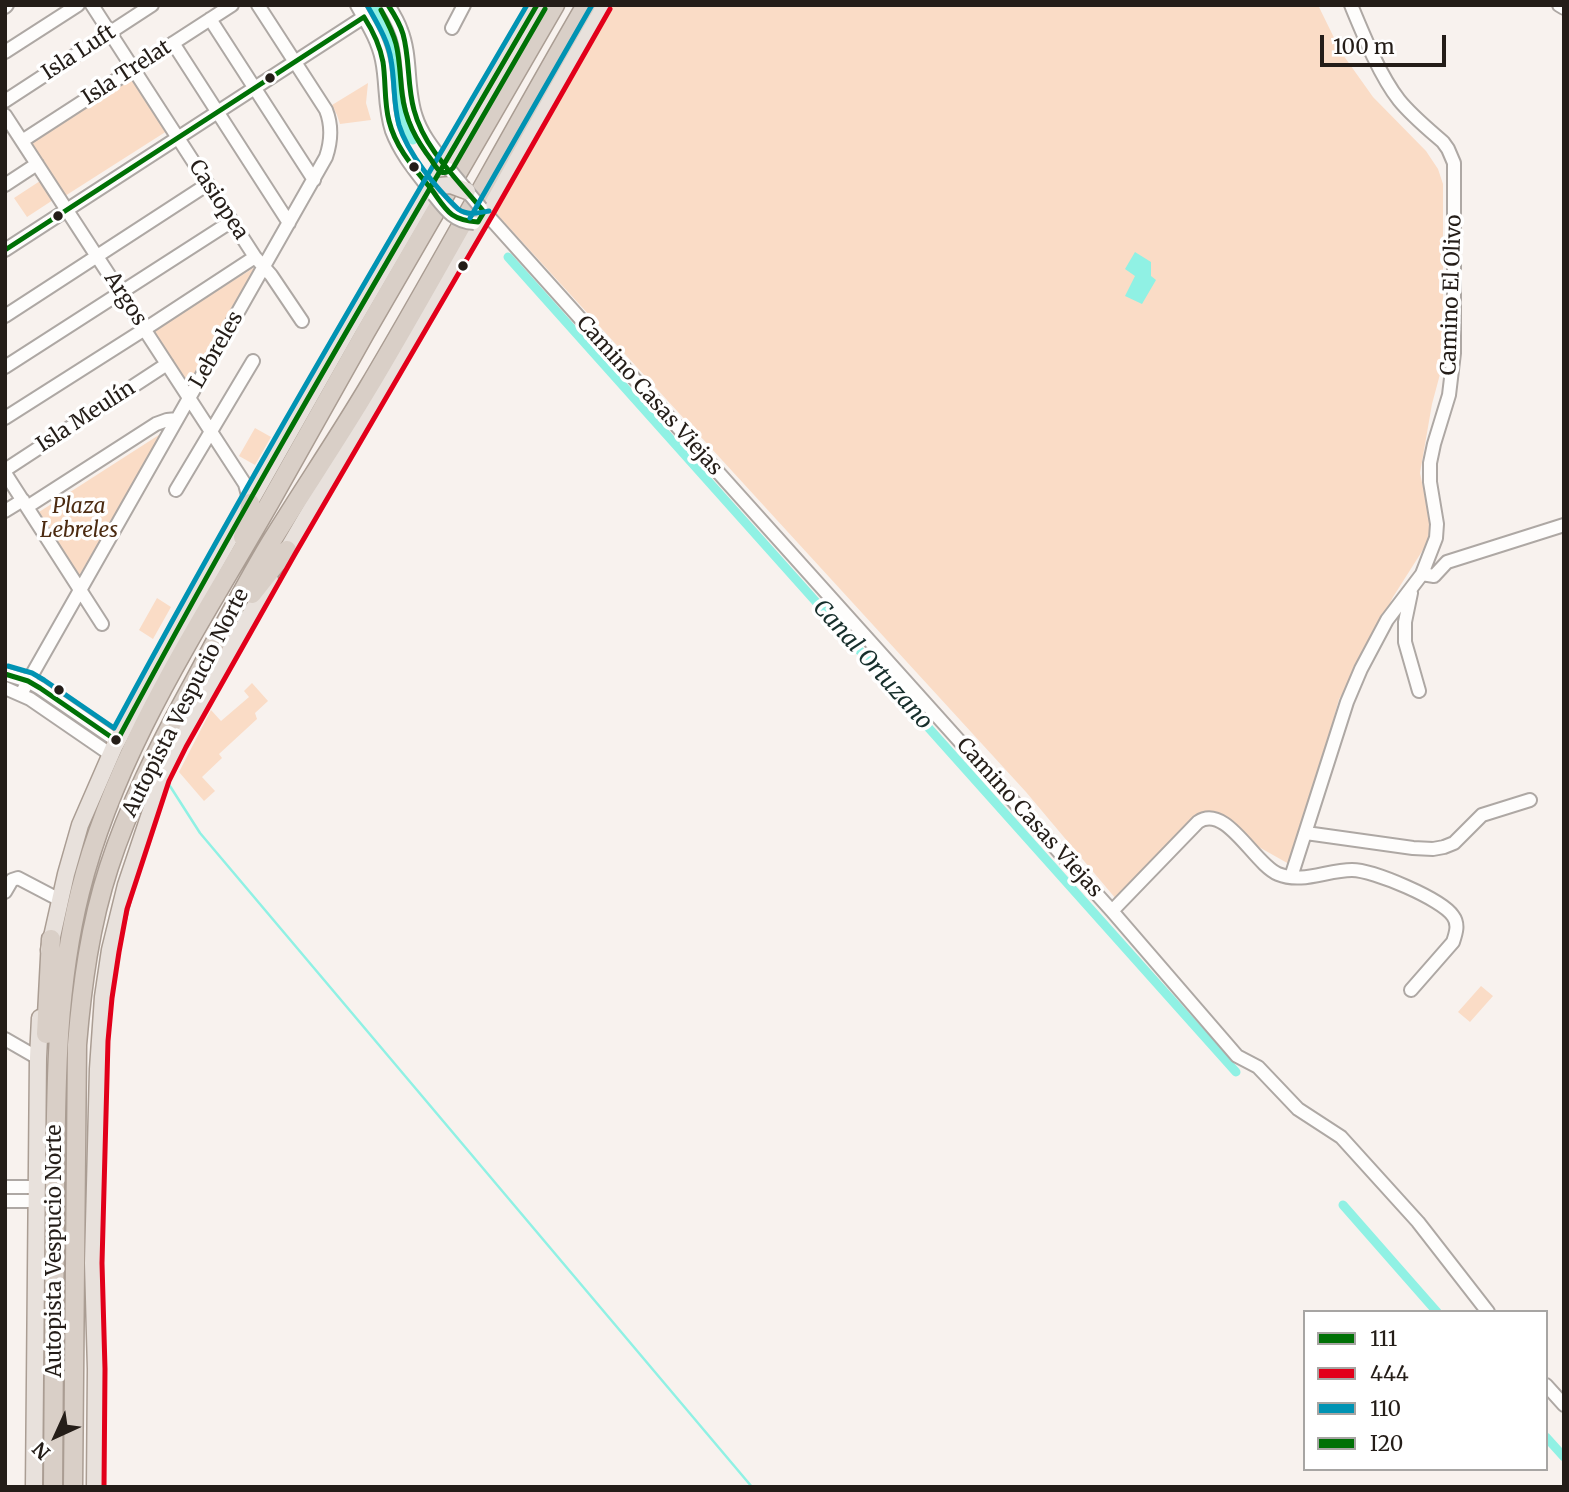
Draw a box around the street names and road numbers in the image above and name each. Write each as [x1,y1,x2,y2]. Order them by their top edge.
street label: Isla Luft [38,20,120,86]
street label: Isla Trelat [78,35,176,111]
street label: Casiopea [183,155,253,245]
street label: Camino El Olivo [1437,214,1467,376]
street label: Argos [98,267,152,331]
street label: Lebreles [185,307,249,393]
street label: Camino Casas Viejas [571,311,727,481]
street label: Isla Meulín [32,376,140,458]
street label: Autopista Vespucio Norte [117,585,255,821]
street label: Camino Casas Viejas [951,733,1107,903]
street label: Autopista Vespucio Norte [42,1125,68,1377]

